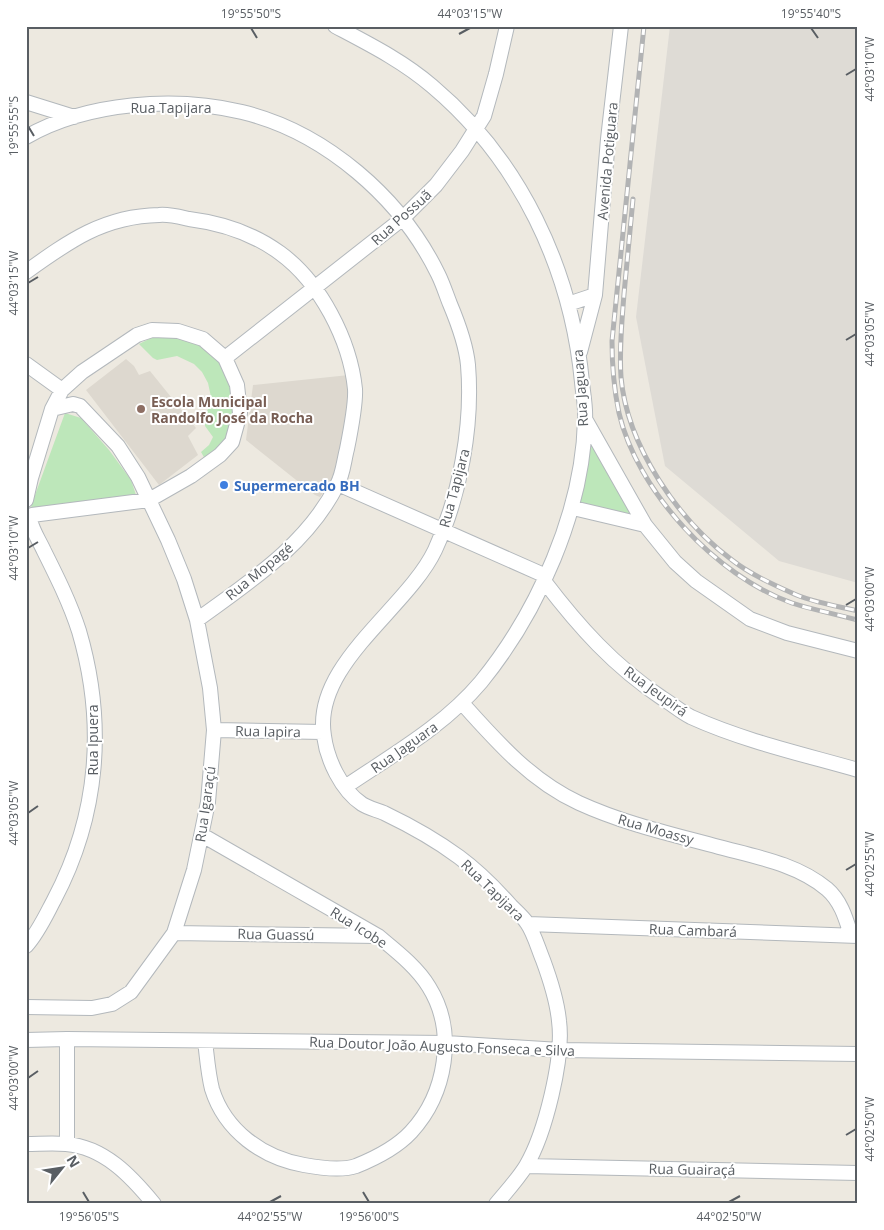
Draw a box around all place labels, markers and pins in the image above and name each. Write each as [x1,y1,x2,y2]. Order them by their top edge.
place label: Escola Municipal Randolfo José da Rocha [151,392,313,427]
marker: Escola Municipal Randolfo José da Rocha [135,403,147,415]
place label: Supermercado BH [234,476,360,495]
marker: Supermercado BH [218,479,230,491]

